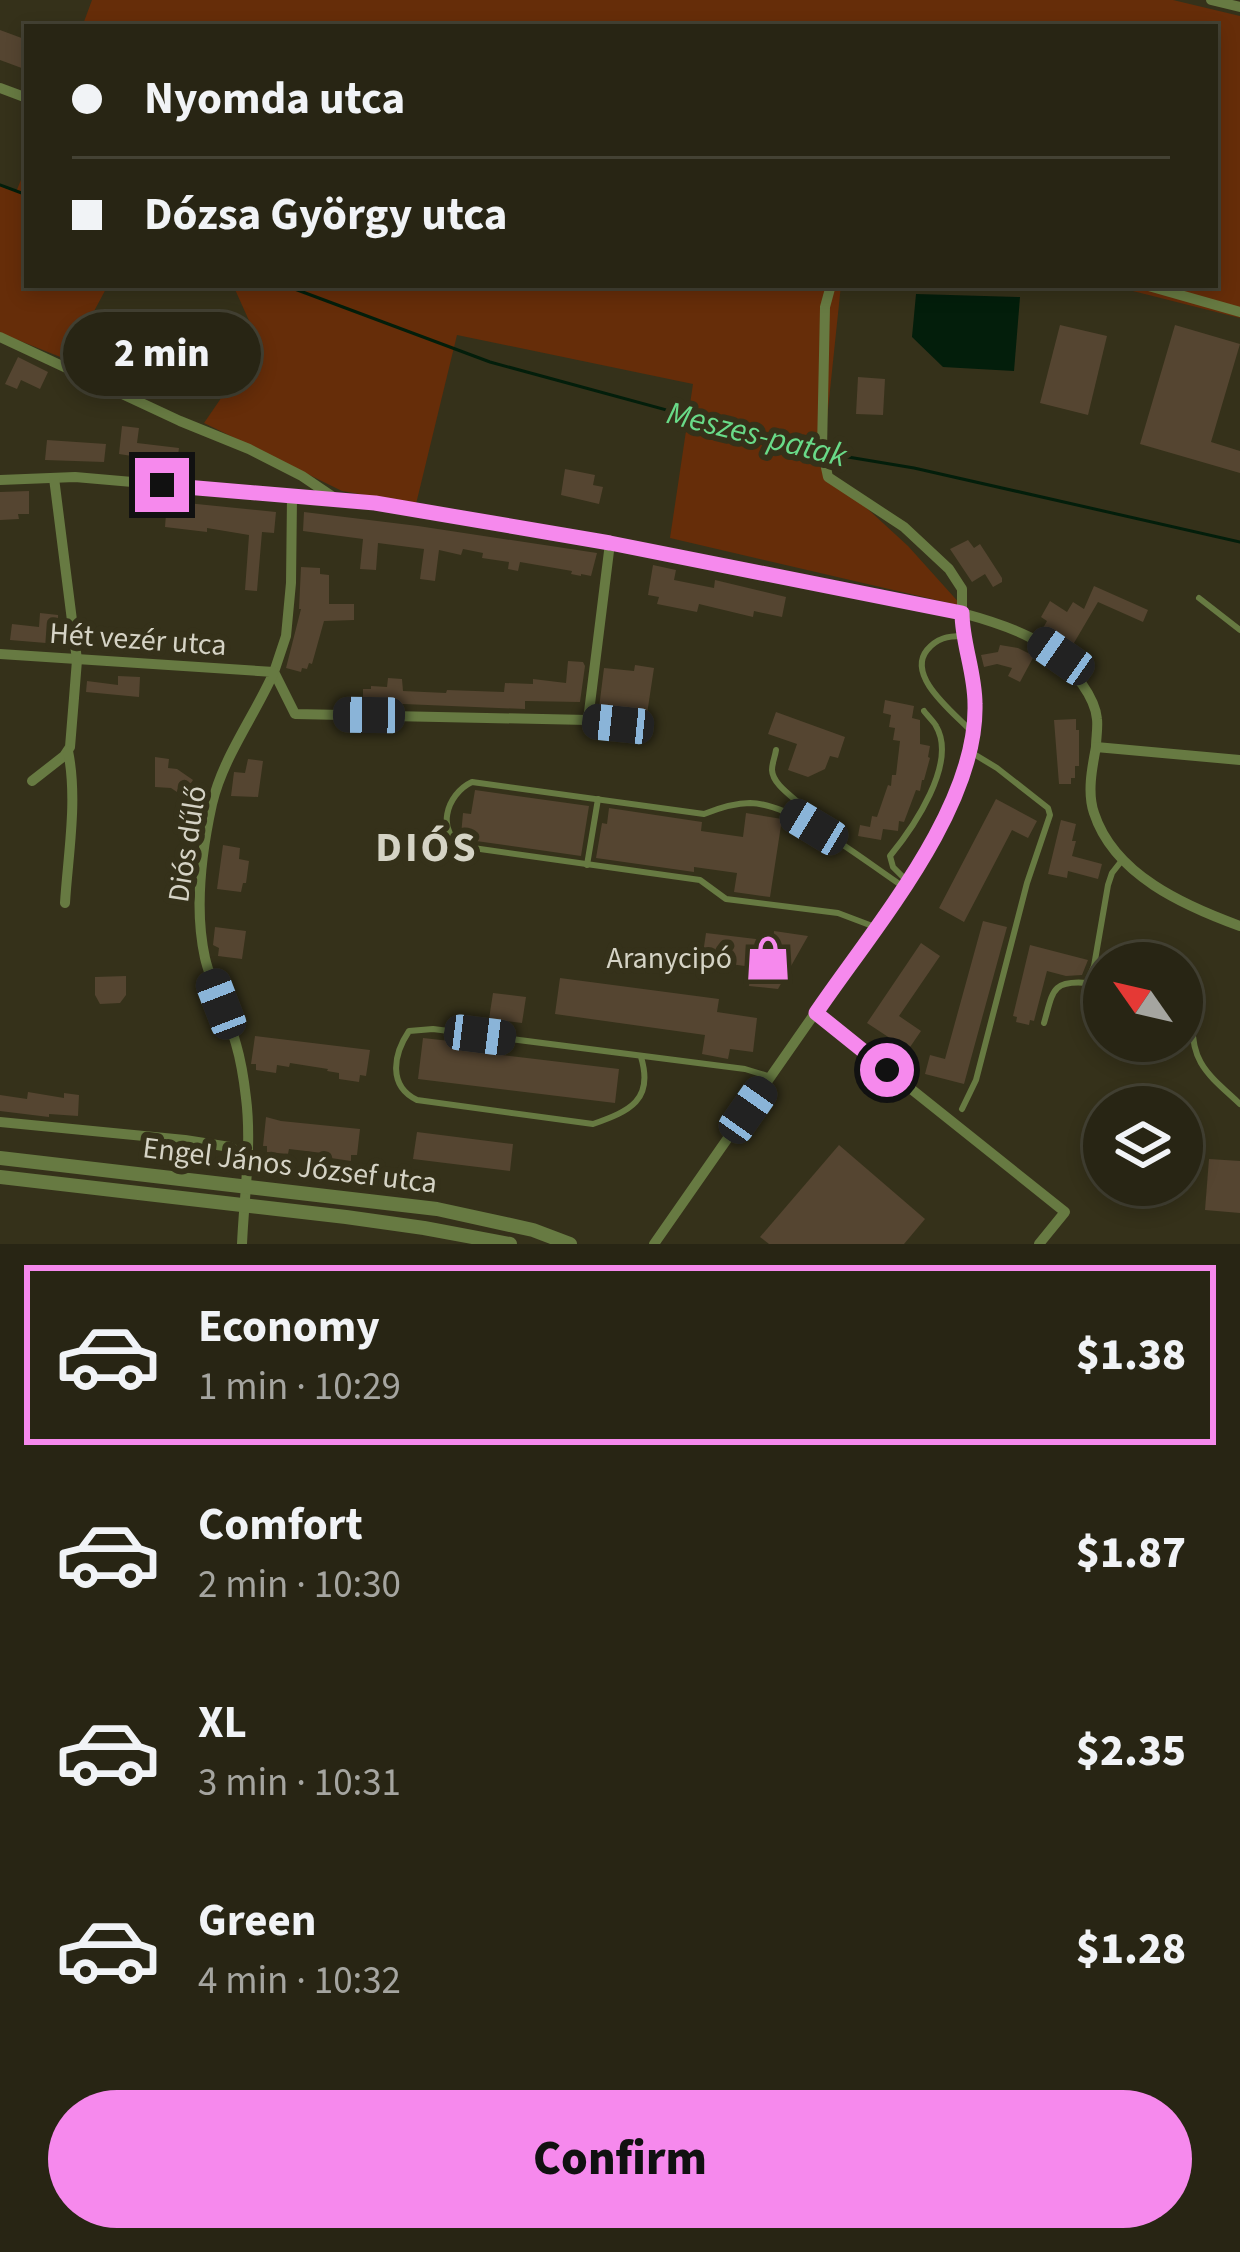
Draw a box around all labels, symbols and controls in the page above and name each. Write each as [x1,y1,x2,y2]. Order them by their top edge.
text: Nyomda utca [144,67,405,131]
text: Dózsa György utca [144,183,508,247]
callout: 2 min [63,311,261,395]
text: 2 min [114,326,210,382]
water label: Meszes-patak [662,389,853,480]
route end [135,458,189,512]
street label: Hét vezér utca [48,612,228,667]
car [1021,621,1101,691]
car [333,696,405,734]
car [580,702,656,746]
street label: Diós dűlő [157,783,218,905]
car [774,793,854,861]
district label: DIÓS [375,818,479,878]
shop icon: Aranycipó [743,933,793,983]
place label: Aranycipó [607,937,732,980]
north arrow [1083,942,1203,1062]
map controls [1083,942,1203,1206]
car [191,964,251,1044]
car [442,1013,518,1057]
route start [860,1043,914,1097]
car [713,1070,783,1150]
button: layers [1083,1086,1203,1206]
street label: Engel János József utca [140,1126,439,1205]
text: Economy [198,1295,380,1359]
icon: car [54,1301,162,1409]
text: $1.38 [1076,1323,1186,1387]
text: 1 min · 10:29 [198,1359,401,1415]
text: Comfort [198,1493,363,1557]
icon: car [54,1499,162,1607]
text: $1.87 [1076,1521,1186,1585]
text: 2 min · 10:30 [198,1557,401,1613]
text: XL [198,1691,247,1755]
icon: car [54,1697,162,1805]
text: $2.35 [1076,1719,1186,1783]
text: 3 min · 10:31 [198,1755,401,1811]
text: Green [198,1889,317,1953]
icon: car [54,1895,162,2003]
text: $1.28 [1076,1917,1186,1981]
text: 4 min · 10:32 [198,1953,401,2009]
button: Confirm [48,2090,1192,2228]

